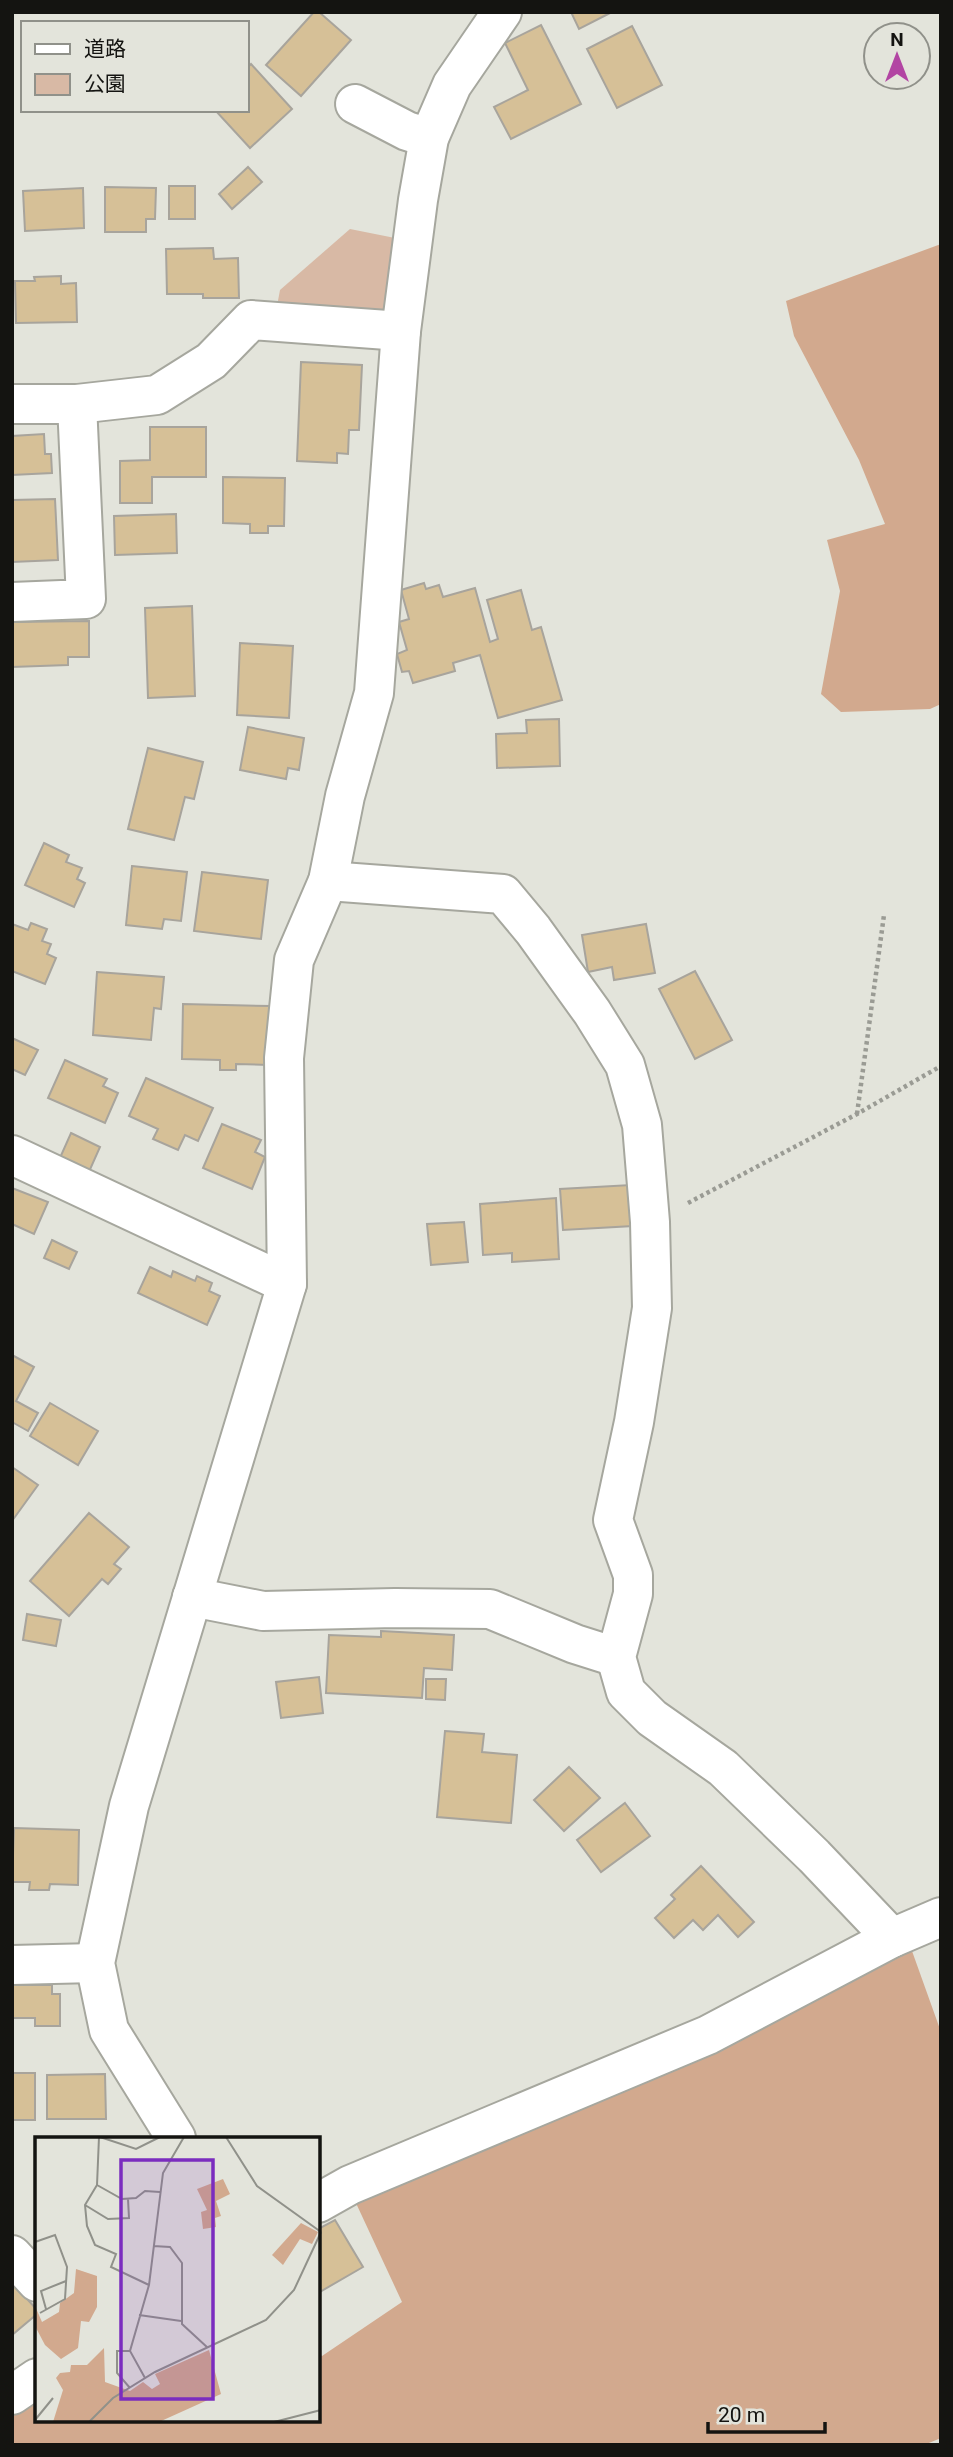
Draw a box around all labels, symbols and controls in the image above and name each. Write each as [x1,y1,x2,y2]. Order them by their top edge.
legend [21,21,248,112]
north arrow [862,21,932,91]
text: N [890,28,904,51]
text: 道路 [84,37,126,61]
text: 公園 [84,72,126,96]
inset map [35,2137,320,2422]
scale bar [708,2390,825,2434]
text: 20 m [718,2403,765,2427]

